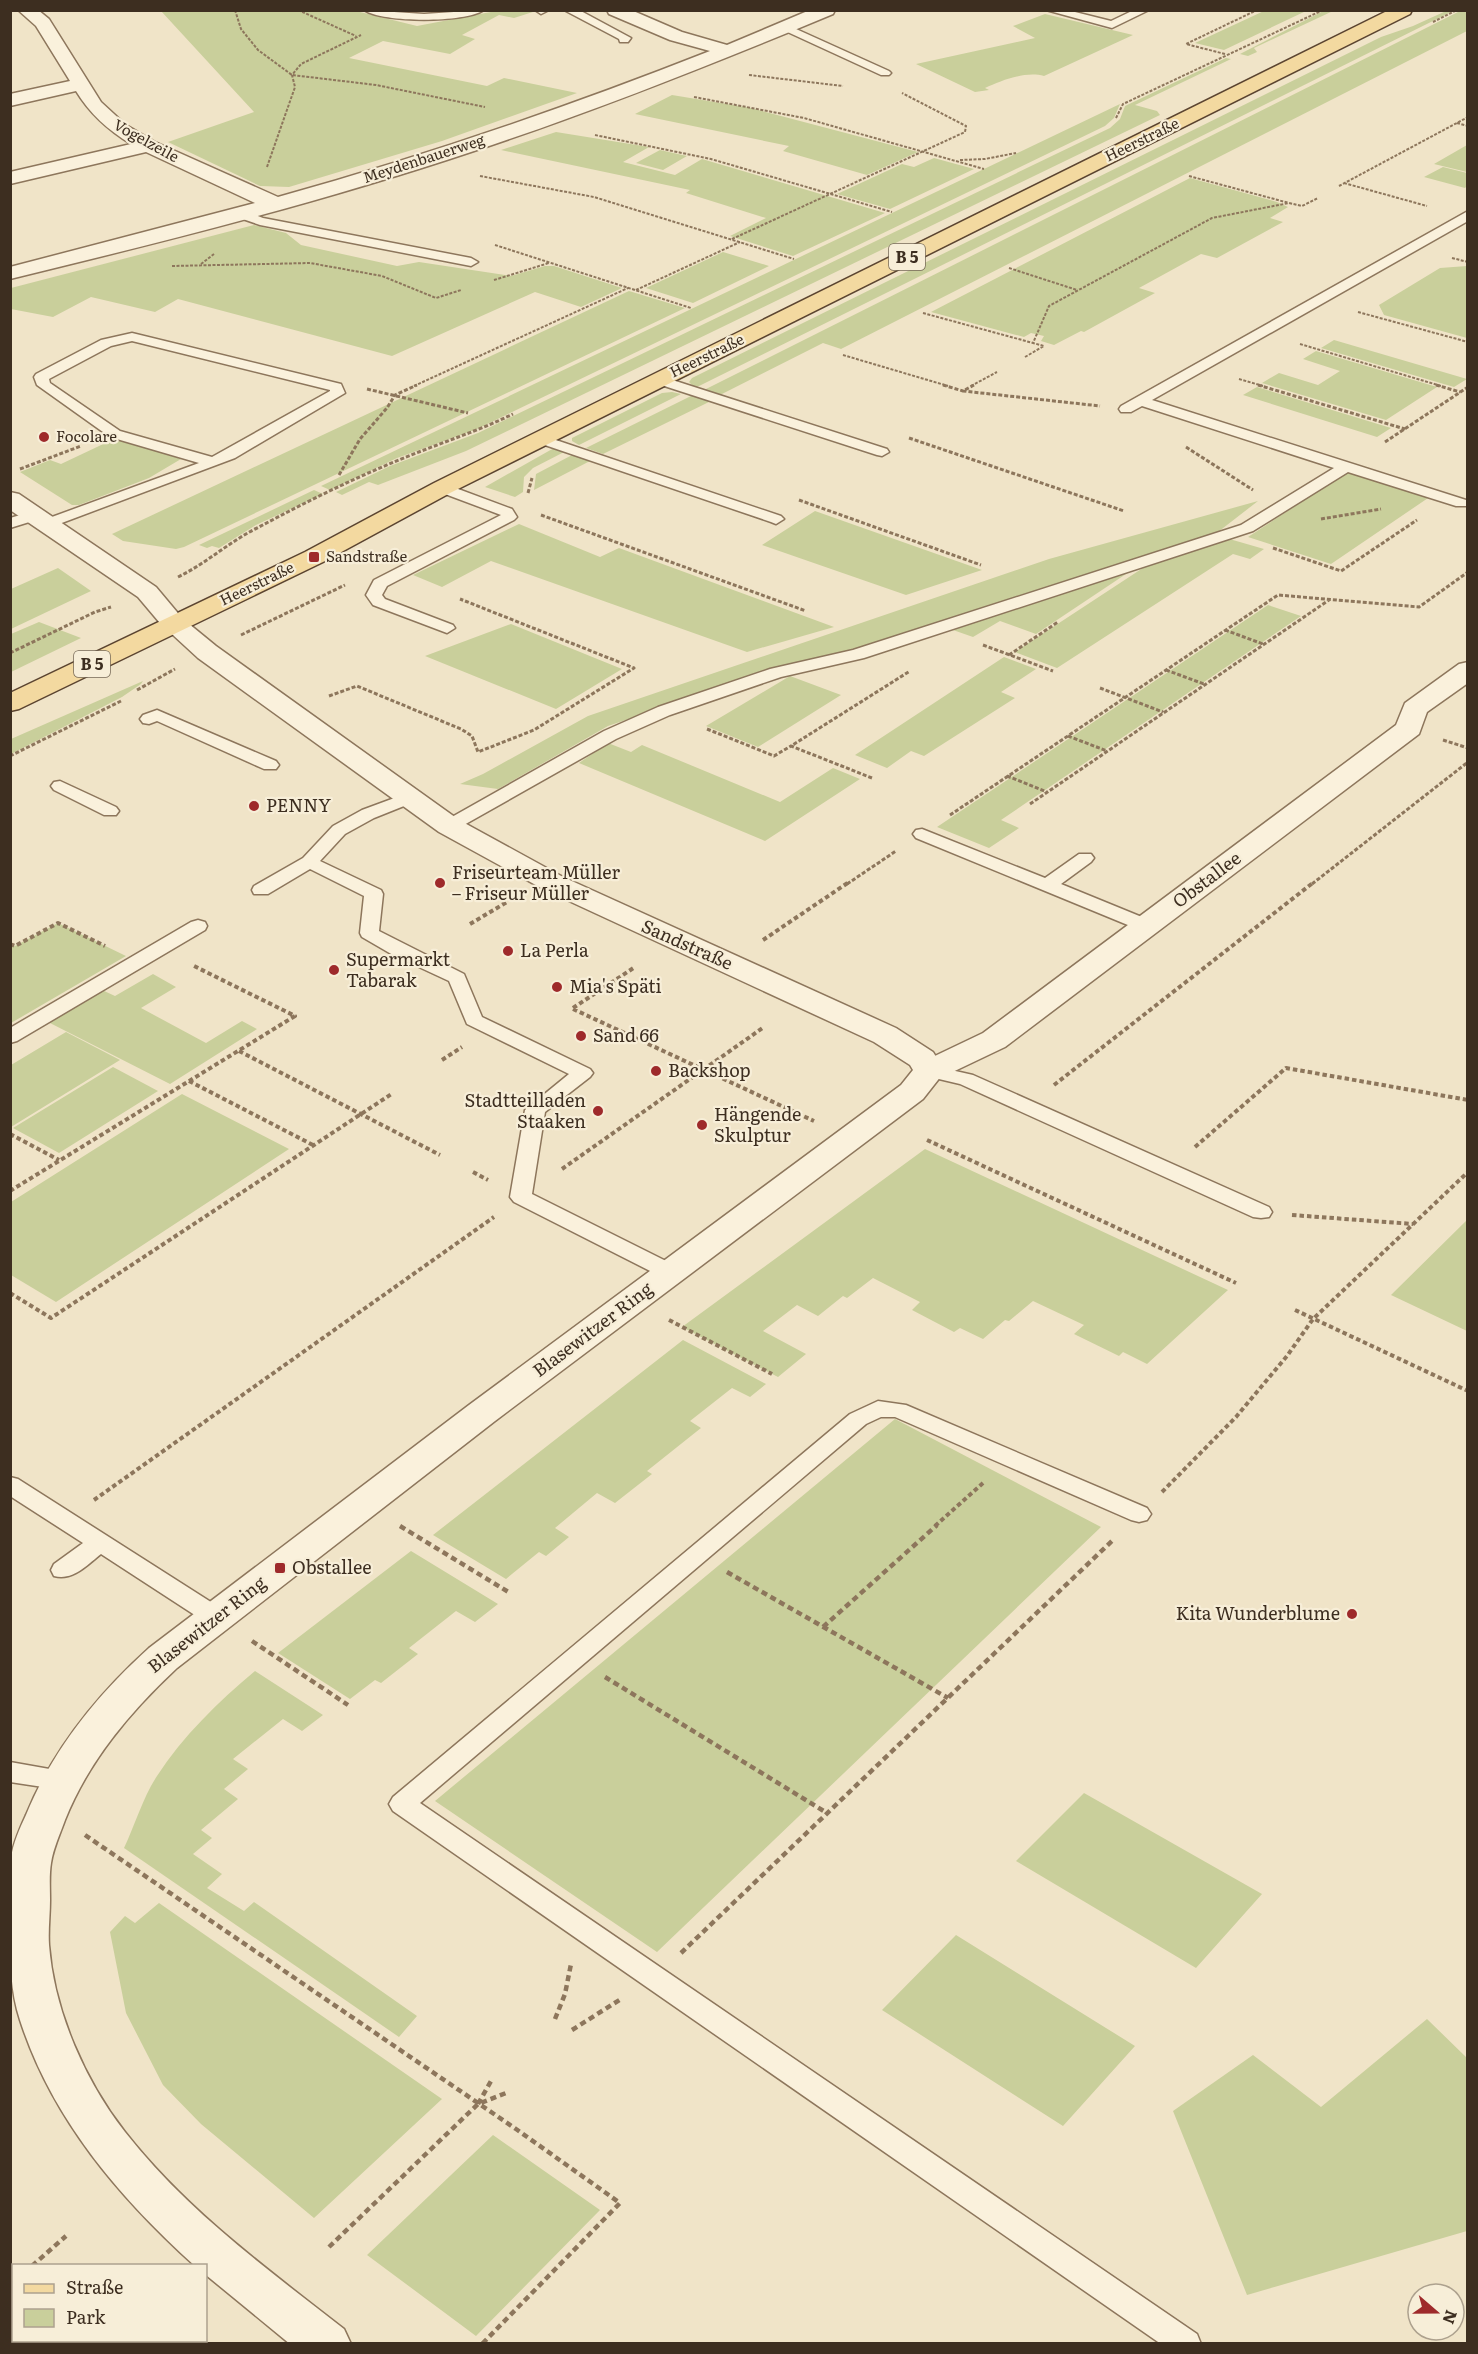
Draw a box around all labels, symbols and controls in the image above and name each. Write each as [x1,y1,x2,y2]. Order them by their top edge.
street label: Heerstraße [1100,111,1183,167]
street label: Vogelzeile [110,112,184,167]
street label: Meydenbauerweg [360,127,488,188]
road number: B 5 [889,244,925,270]
street label: Heerstraße [665,327,748,383]
place label: Focolare [56,424,117,447]
marker: Focolare [37,430,51,444]
place label: Sandstraße [326,544,407,567]
marker: Sandstraße [307,550,321,564]
street label: Heerstraße [215,555,298,611]
road number: B 5 [74,651,110,677]
place label: PENNY [266,791,331,818]
marker: PENNY [247,799,261,813]
street label: Obstallee [1166,844,1246,914]
place label: Friseurteam Müller – Friseur Müller [452,858,621,906]
marker: Friseurteam Müller – Friseur Müller [433,876,447,890]
street label: Sandstraße [638,911,738,976]
place label: La Perla [520,936,589,963]
marker: La Perla [501,944,515,958]
place label: Supermarkt Tabarak [346,945,451,993]
marker: Supermarkt Tabarak [327,963,341,977]
place label: Mia's Späti [569,972,662,999]
marker: Mia's Späti [550,980,564,994]
place label: Sand 66 [593,1021,659,1048]
marker: Sand 66 [574,1029,588,1043]
place label: Backshop [668,1056,751,1083]
marker: Backshop [649,1064,663,1078]
place label: Stadtteilladen Staaken [465,1086,586,1134]
place label: Hängende Skulptur [714,1100,801,1148]
marker: Stadtteilladen Staaken [591,1104,605,1118]
marker: Hängende Skulptur [695,1118,709,1132]
street label: Blasewitzer Ring [526,1274,658,1383]
place label: Obstallee [292,1553,372,1580]
marker: Obstallee [273,1561,287,1575]
street label: Blasewitzer Ring [141,1568,272,1679]
place label: Kita Wunderblume [1176,1599,1340,1626]
marker: Kita Wunderblume [1345,1607,1359,1621]
legend [12,2264,207,2342]
text: Straße [66,2273,123,2300]
north arrow [1406,2282,1466,2342]
text: Park [66,2303,107,2330]
text: N [1437,2307,1465,2328]

